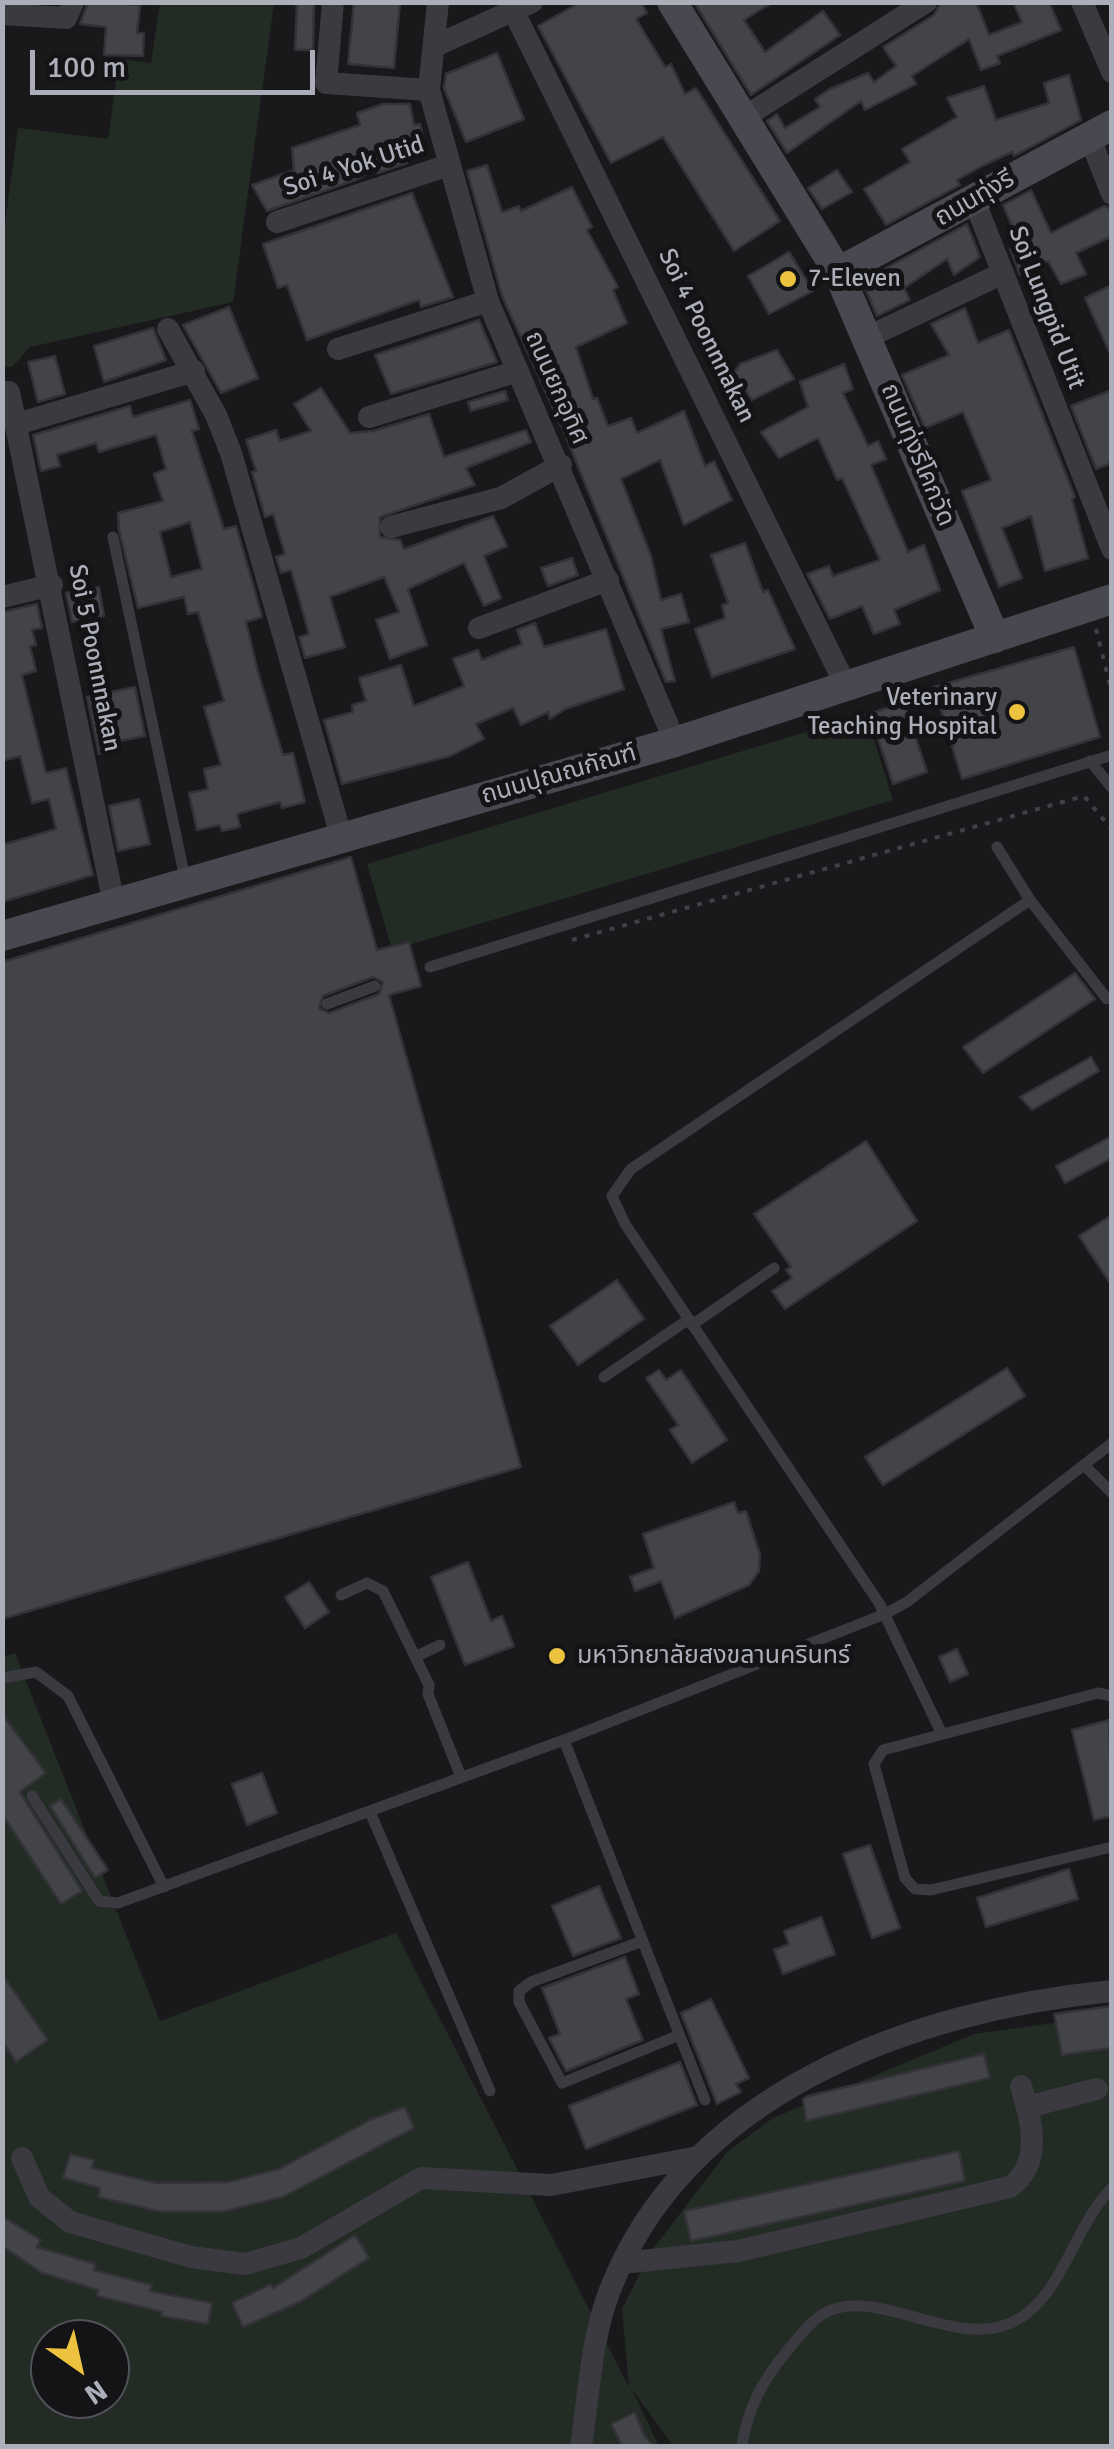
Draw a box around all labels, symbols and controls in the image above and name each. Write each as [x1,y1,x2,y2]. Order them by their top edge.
scale bar [35,30,320,92]
text: 100 m [47,49,126,86]
street label: Soi 4 Yok Utid [280,130,428,204]
street label: ถนนทุ่งรี [930,164,1020,234]
street label: Soi Lungpid Utit [1001,222,1091,394]
street label: Soi 4 Poonnnakan [651,244,761,428]
place label: 7-Eleven [808,264,901,294]
marker: 7-Eleven [777,268,799,290]
street label: ถนนยกอุทิศ [518,327,594,449]
street label: ถนนทุ่งรีโคกวัด [873,379,961,531]
street label: Soi 5 Poonnnakan [61,562,127,754]
place label: Veterinary Teaching Hospital [808,683,997,742]
marker: Veterinary Teaching Hospital [1006,701,1028,723]
street label: ถนนปุณณกัณฑ์ [478,739,640,811]
place label: มหาวิทยาลัยสงขลานครินทร์ [577,1641,850,1671]
marker: มหาวิทยาลัยสงขลานครินทร์ [546,1645,568,1667]
north arrow [30,2319,130,2419]
text: N [78,2373,113,2412]

